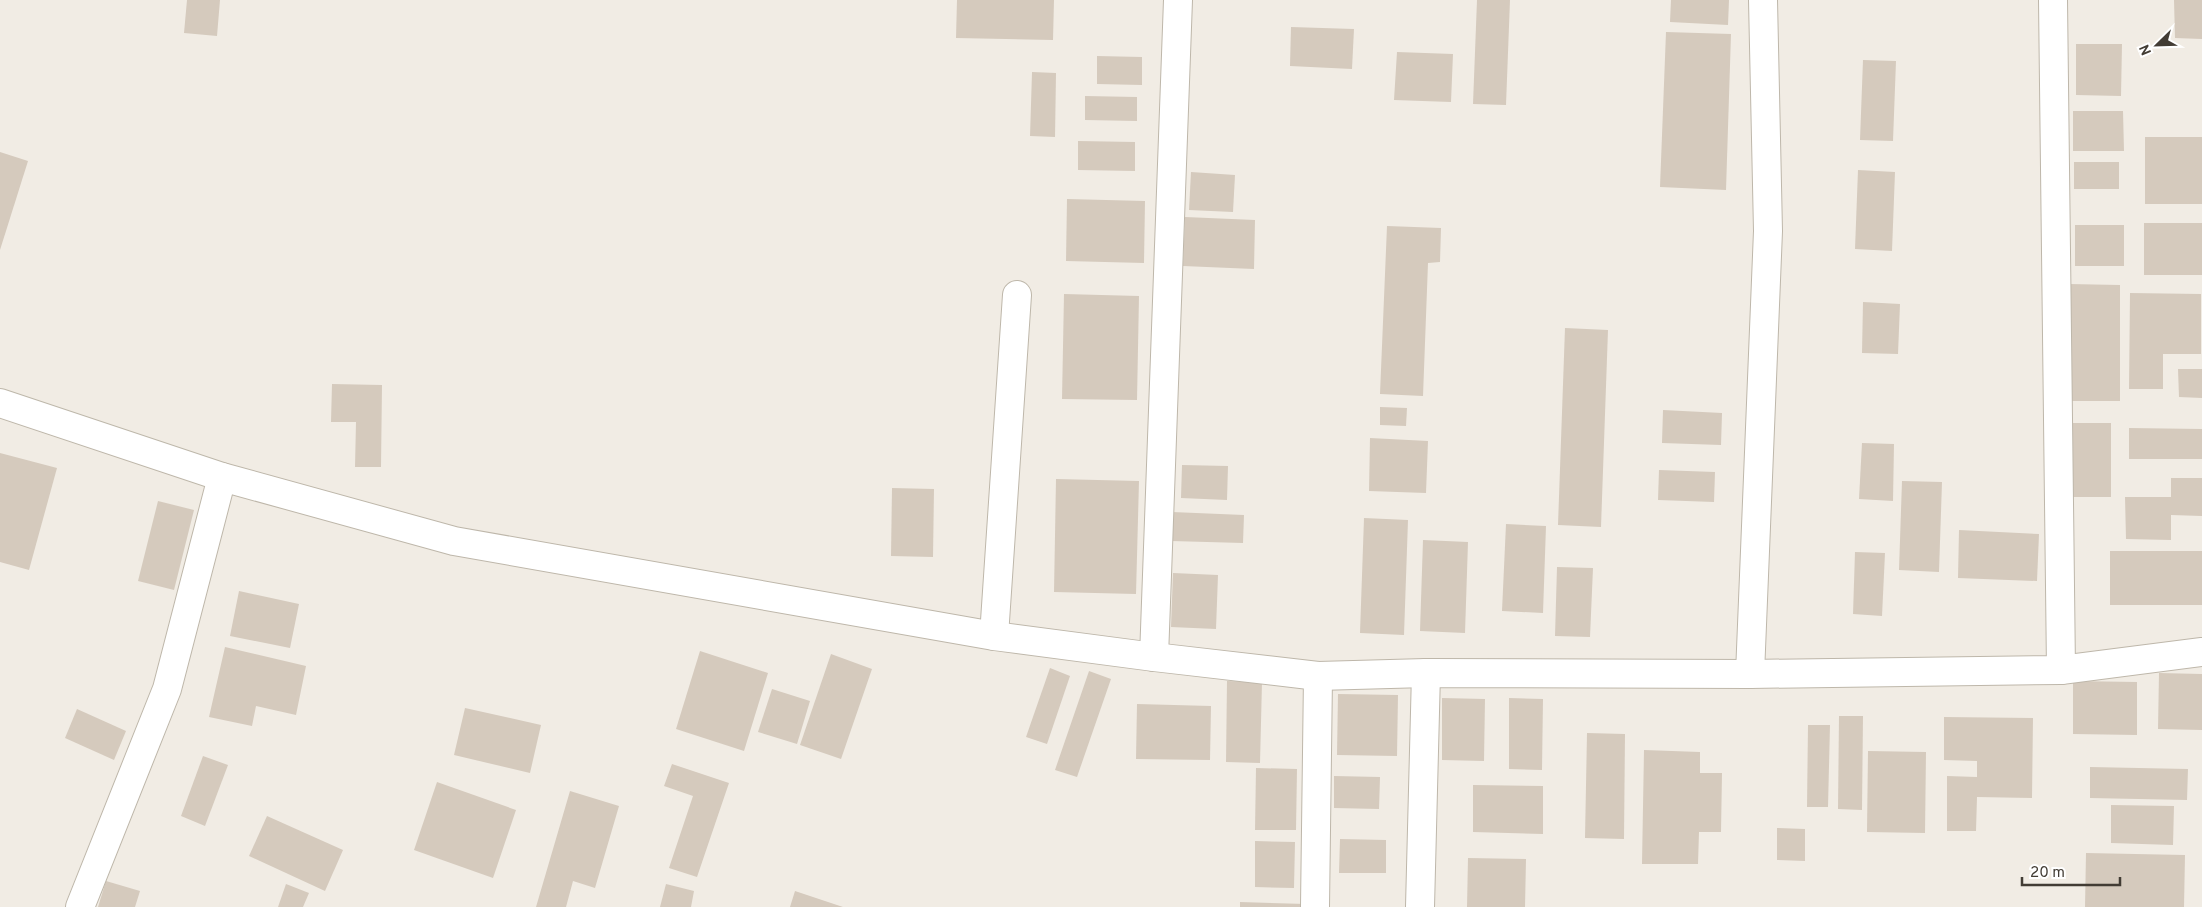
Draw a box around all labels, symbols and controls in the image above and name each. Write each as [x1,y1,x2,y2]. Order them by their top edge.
north arrow [2132,20,2182,70]
text: N [2137,42,2156,57]
scale bar [2022,854,2120,886]
text: 20 m [2030,864,2065,883]

